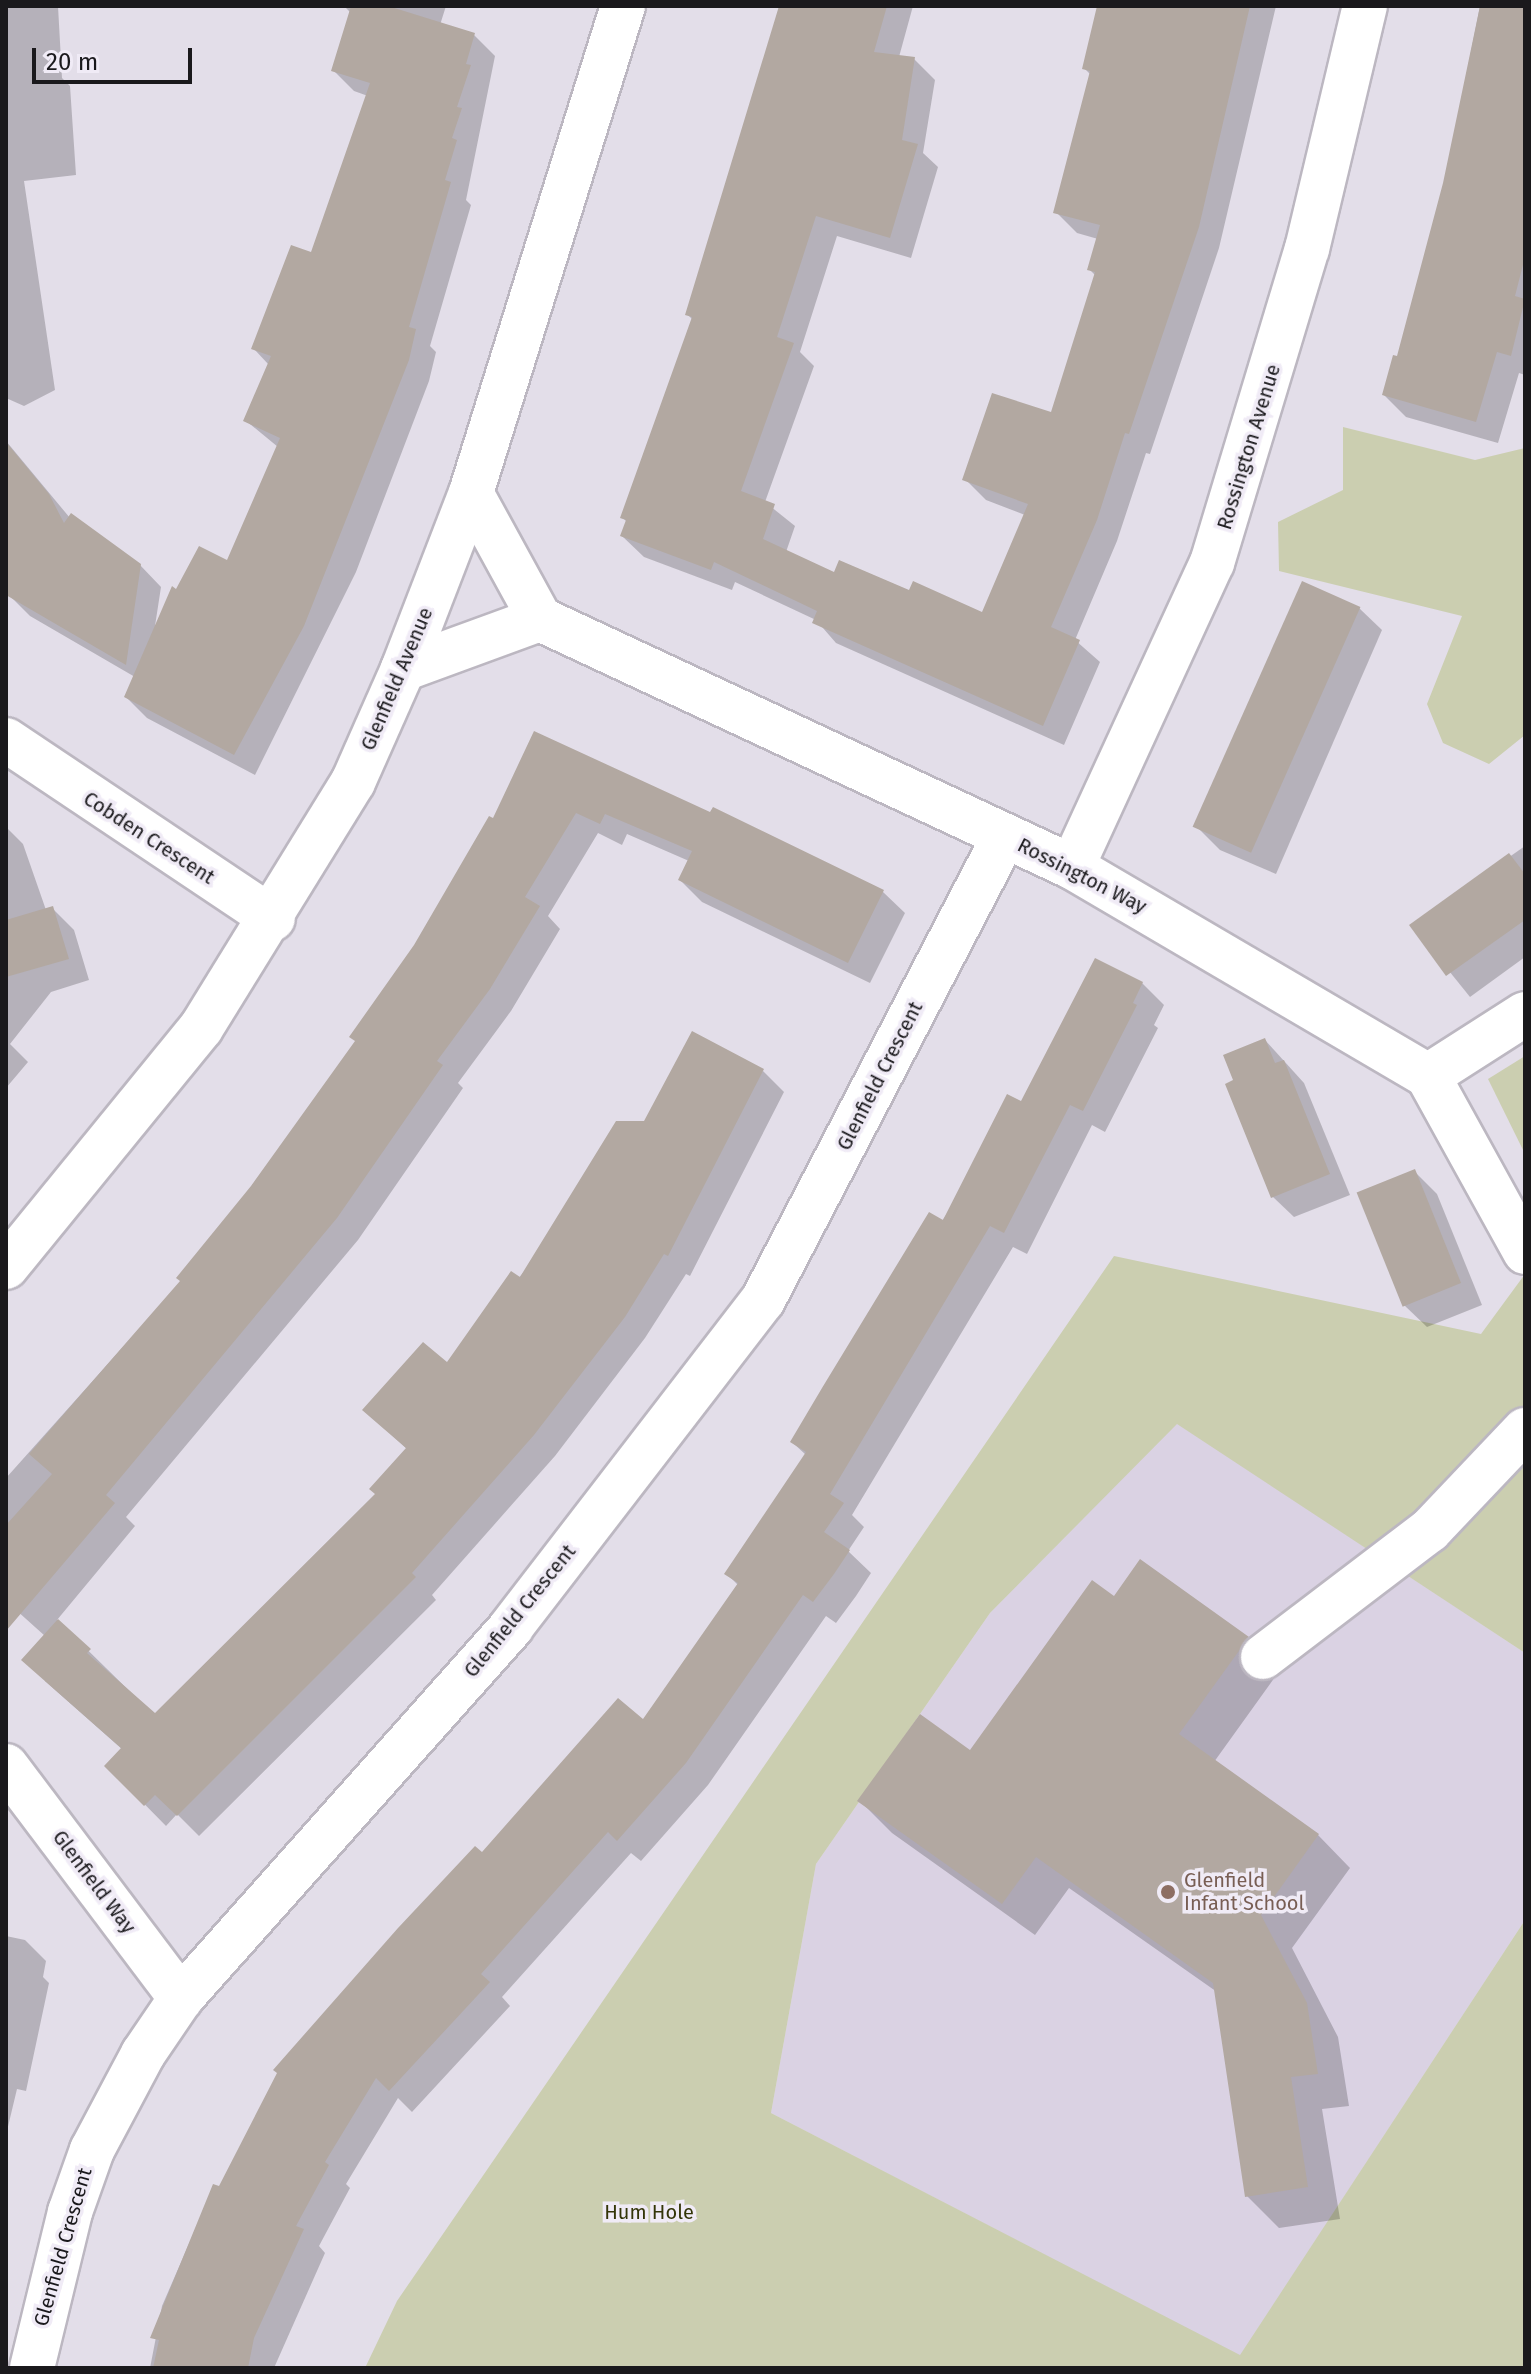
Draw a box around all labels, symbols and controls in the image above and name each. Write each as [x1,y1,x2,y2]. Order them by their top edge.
scale bar [36,32,196,82]
text: 20 m [46,48,98,76]
street label: Rossington Avenue [1212,361,1286,533]
street label: Glenfield Avenue [356,604,438,754]
street label: Cobden Crescent [79,787,219,889]
street label: Rossington Way [1013,833,1151,919]
street label: Glenfield Crescent [832,998,928,1154]
street label: Glenfield Crescent [459,1540,581,1682]
street label: Glenfield Way [47,1826,141,1938]
place label: Glenfield Infant School [1184,1868,1304,1915]
marker: Glenfield Infant School [1159,1883,1177,1901]
street label: Glenfield Crescent [29,2165,97,2329]
park label: Hum Hole [604,2200,694,2224]

